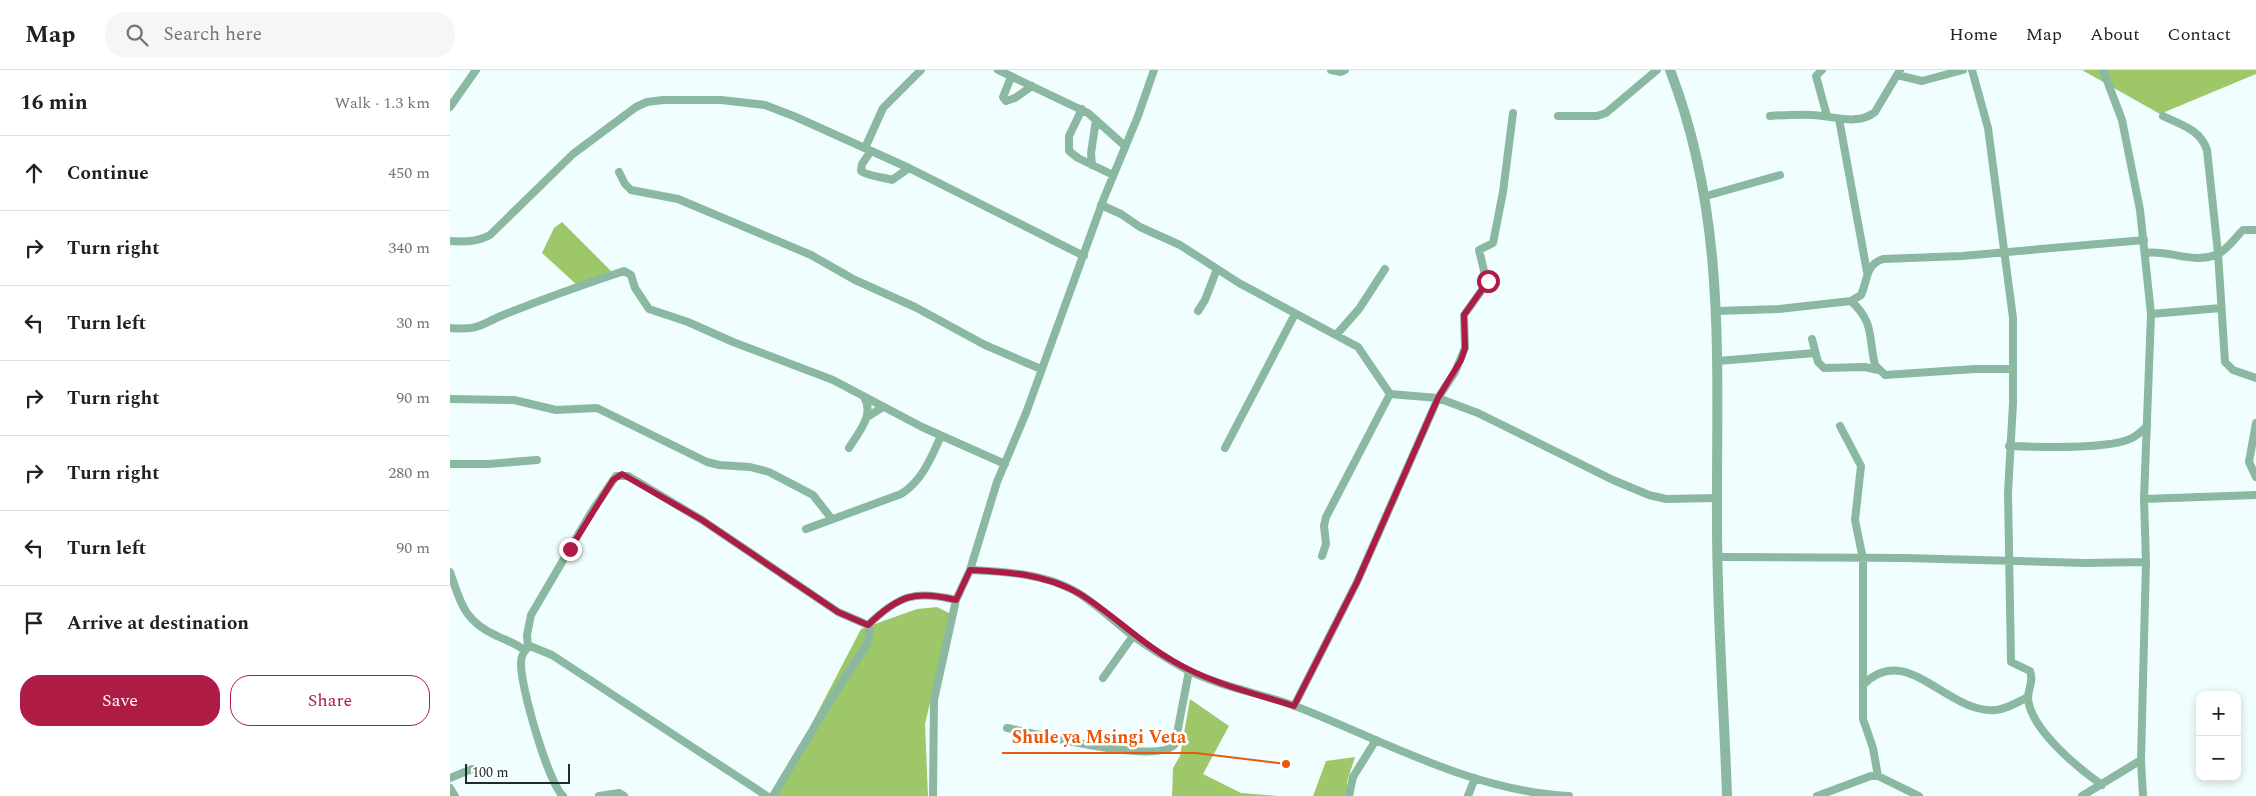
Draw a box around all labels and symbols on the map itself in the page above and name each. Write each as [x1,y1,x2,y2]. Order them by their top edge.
route start [1477,270,1500,293]
route end [559,538,582,561]
callout: Shule ya Msingi Veta [1002,720,1196,753]
text: Shule ya Msingi Veta [1012,724,1187,751]
scale bar [465,761,570,784]

